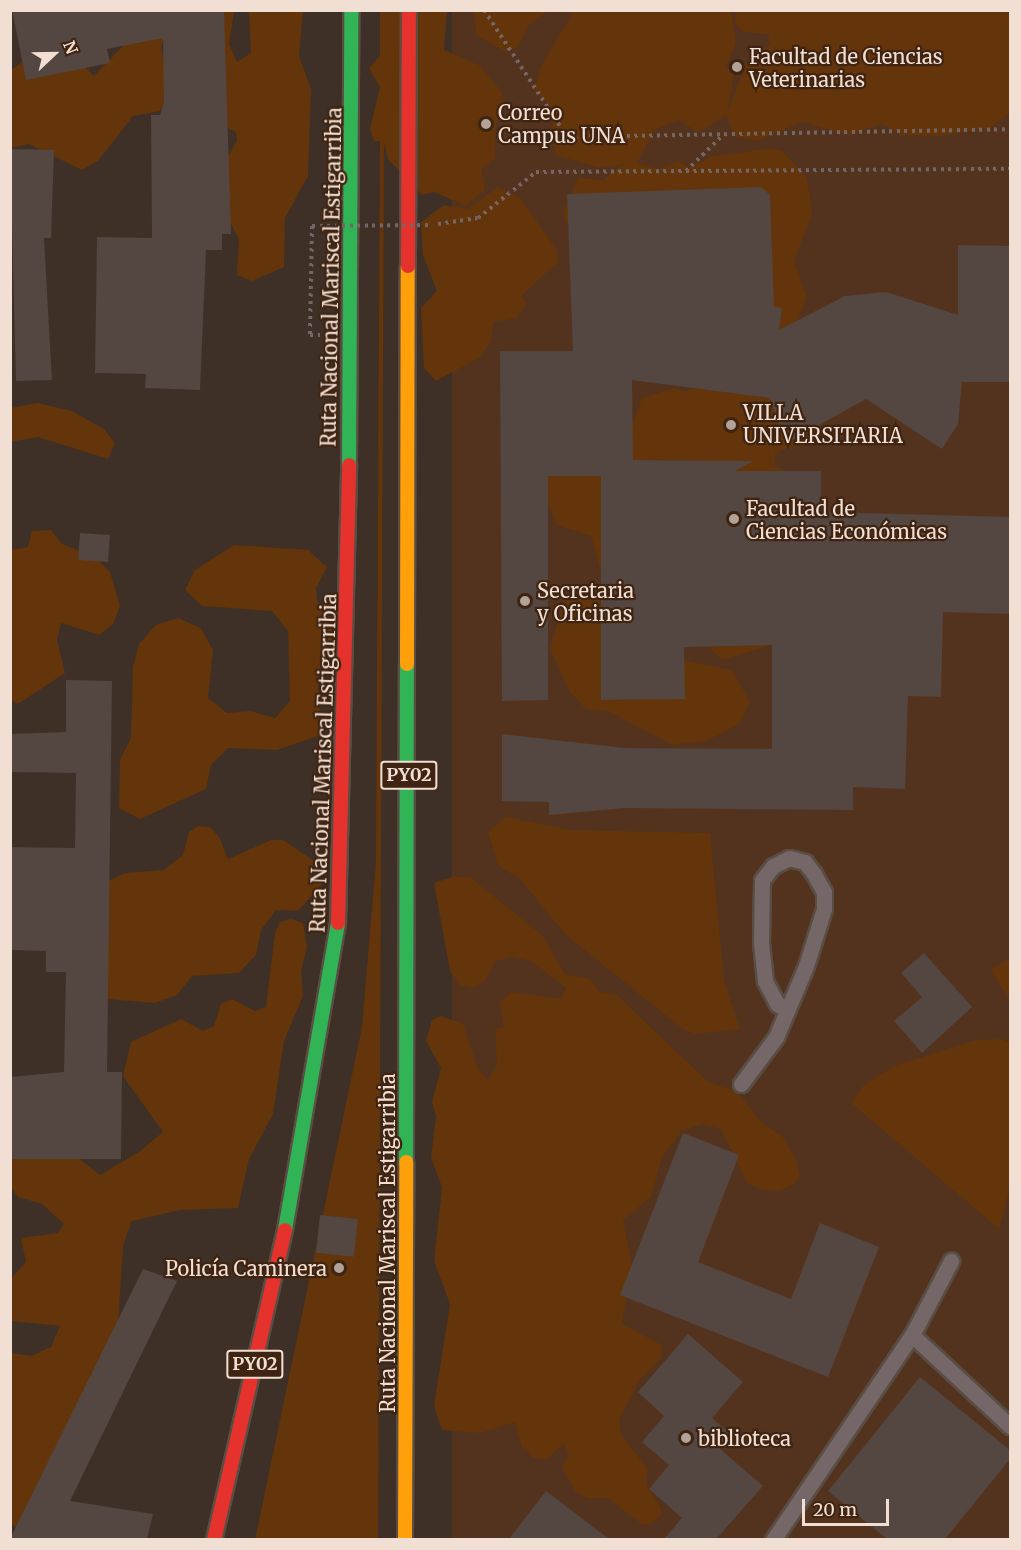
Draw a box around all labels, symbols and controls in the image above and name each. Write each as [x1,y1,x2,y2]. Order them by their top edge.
north arrow [24,24,84,84]
text: N [59,38,82,57]
place label: Facultad de Ciencias Veterinarias [749,44,943,91]
marker: Facultad de Ciencias Veterinarias [730,60,744,74]
place label: Correo Campus UNA [498,100,625,147]
street label: Ruta Nacional Mariscal Estigarribia [316,107,346,447]
marker: Correo Campus UNA [479,117,493,131]
place label: VILLA UNIVERSITARIA [743,401,903,448]
marker: VILLA UNIVERSITARIA [724,418,738,432]
place label: Facultad de Ciencias Económicas [746,496,947,543]
marker: Facultad de Ciencias Económicas [727,512,741,526]
place label: Secretaria y Oficinas [537,578,634,625]
street label: Ruta Nacional Mariscal Estigarribia [305,593,341,933]
marker: Secretaria y Oficinas [518,594,532,608]
road number: PY02 [379,760,439,790]
street label: Ruta Nacional Mariscal Estigarribia [375,1073,399,1413]
place label: Policía Caminera [165,1256,327,1280]
marker: Policía Caminera [332,1261,346,1275]
road number: PY02 [225,1349,285,1379]
place label: biblioteca [698,1426,791,1450]
marker: biblioteca [679,1431,693,1445]
scale bar [805,1487,892,1525]
text: 20 m [813,1498,857,1521]

